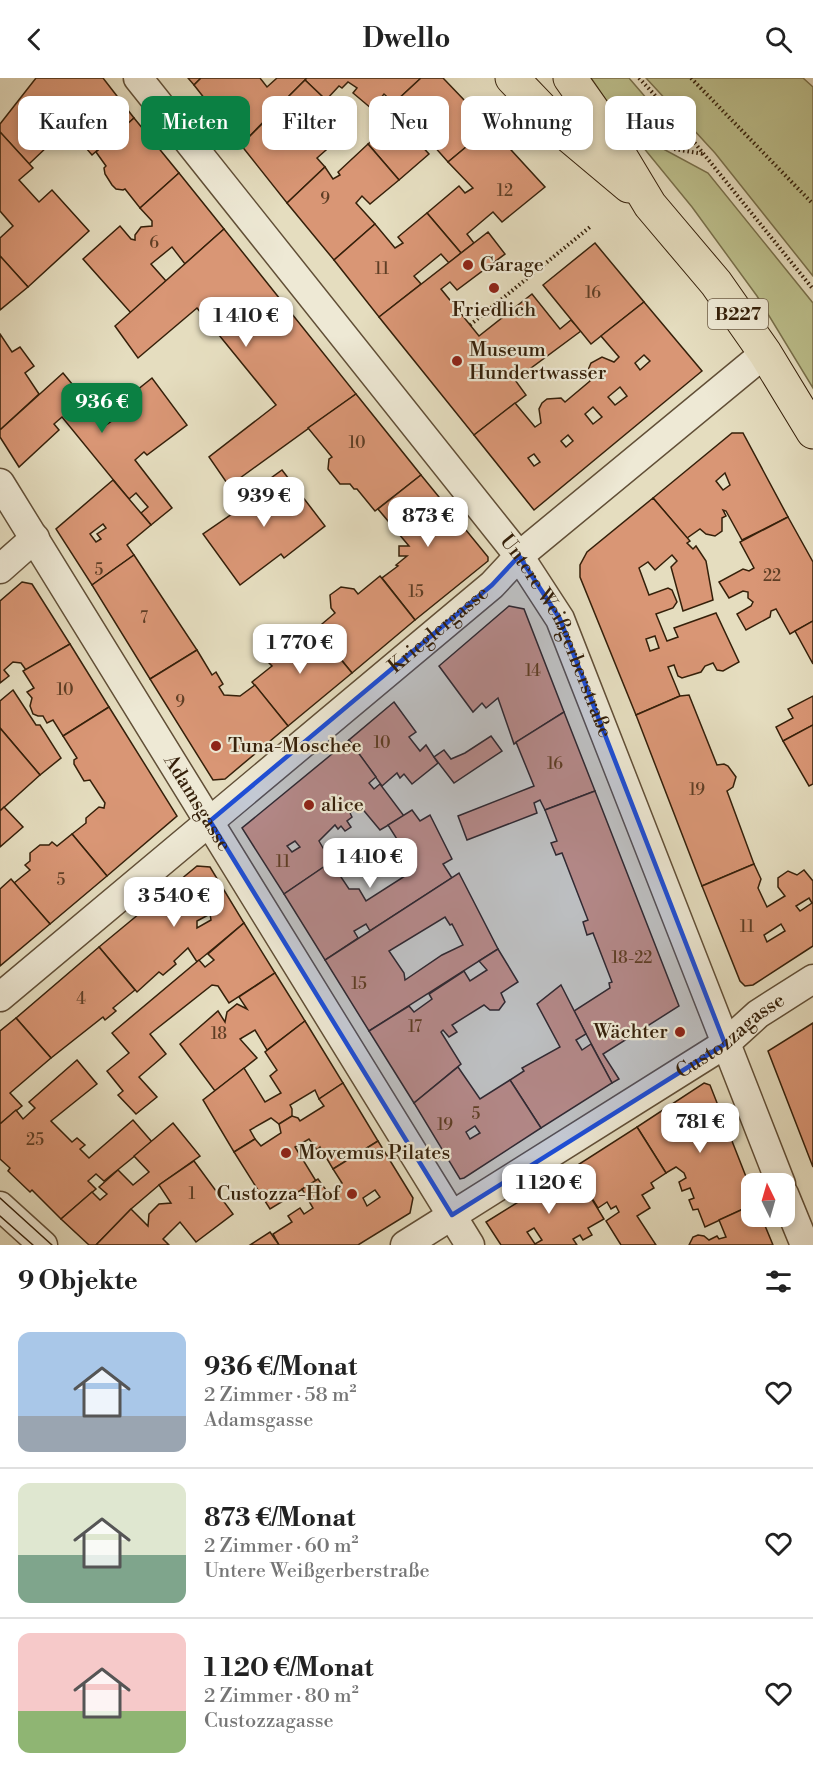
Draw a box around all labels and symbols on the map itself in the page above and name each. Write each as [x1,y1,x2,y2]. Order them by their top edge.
house number: 12 [497,181,513,201]
house number: 9 [320,189,330,209]
house number: 6 [149,233,159,253]
place label: Garage [480,253,544,278]
marker: Garage [461,258,475,272]
house number: 11 [375,259,389,279]
marker: Friedlich [487,281,501,295]
house number: 16 [585,283,601,303]
pin: 1 410 € [191,297,301,348]
place label: Friedlich [452,298,536,323]
road number: B227 [708,299,768,329]
place label: Museum Hundertwasser [469,338,607,386]
marker: Museum Hundertwasser [450,354,464,368]
pin: 936 € [60,383,144,434]
house number: 10 [349,433,366,453]
pin: 939 € [222,477,306,528]
pin: 873 € [386,497,470,548]
street label: Untere Weißgerberstraße [494,529,618,741]
house number: 5 [95,560,104,580]
house number: 22 [763,566,781,586]
street label: Krieglergasse [383,581,494,679]
house number: 15 [408,582,424,602]
house number: 7 [140,608,148,628]
pin: 1 770 € [245,624,355,675]
house number: 14 [525,661,541,681]
house number: 10 [57,680,74,700]
house number: 9 [175,692,185,712]
house number: 10 [374,733,391,753]
place label: Tuna-Moschee [228,734,362,759]
marker: Tuna-Moschee [209,739,223,753]
street label: Adamsgasse [158,749,237,856]
house number: 16 [547,754,563,774]
house number: 19 [689,780,705,800]
place label: alice [321,793,364,818]
marker: alice [302,798,316,812]
pin: 1 410 € [315,838,425,889]
house number: 11 [276,852,290,872]
house number: 5 [57,870,66,890]
pin: 3 540 € [119,877,229,928]
house number: 11 [740,917,754,937]
house number: 18-22 [612,948,652,968]
house number: 15 [351,974,367,994]
street label: Custozzagasse [671,988,789,1084]
house number: 4 [76,989,86,1009]
house number: 17 [408,1017,422,1037]
place label: Wächter [593,1020,668,1045]
house number: 18 [211,1024,227,1044]
marker: Wächter [673,1025,687,1039]
pin: 781 € [658,1103,742,1154]
house number: 5 [472,1104,481,1124]
house number: 19 [437,1115,453,1135]
house number: 25 [26,1130,44,1150]
place label: Movemus Pilates [298,1141,450,1166]
marker: Movemus Pilates [279,1146,293,1160]
pin: 1 120 € [494,1164,604,1215]
north arrow [741,1173,795,1227]
place label: Custozza-Hof [216,1182,341,1207]
house number: 1 [189,1184,196,1204]
marker: Custozza-Hof [345,1187,359,1201]

